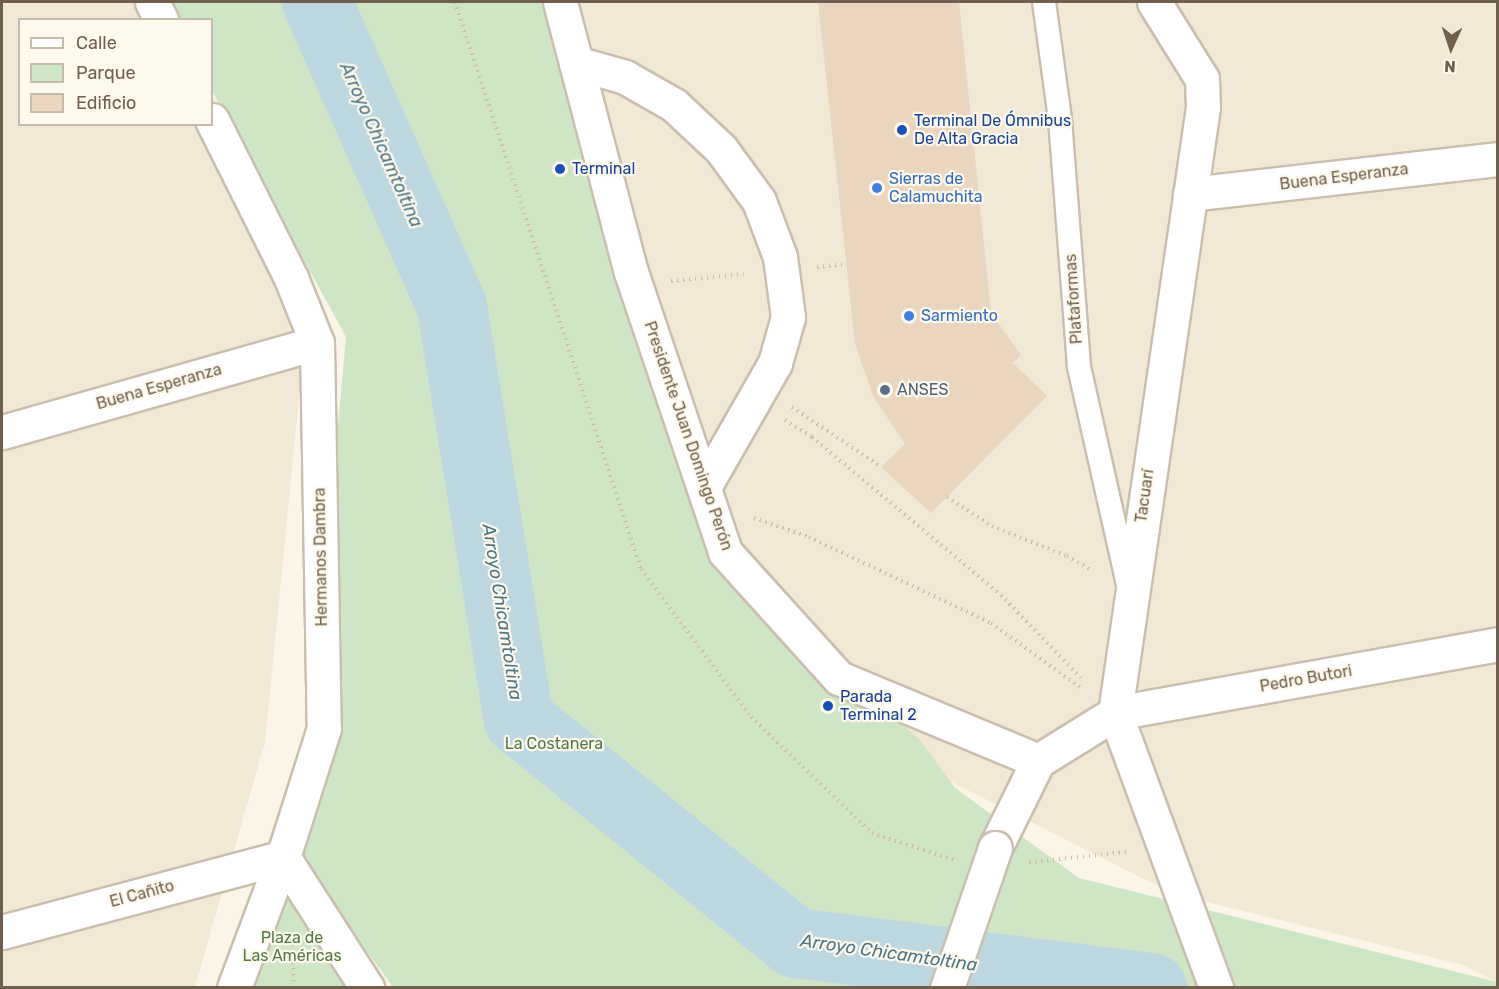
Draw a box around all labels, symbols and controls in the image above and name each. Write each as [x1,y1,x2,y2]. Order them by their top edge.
legend [18,18,213,126]
north arrow [1421,18,1481,78]
text: Calle [76,32,117,54]
text: N [1444,57,1456,76]
water label: Arroyo Chicamtoltina [335,59,427,231]
text: Parque [76,62,136,84]
text: Edificio [76,92,136,114]
place label: Terminal De Ómnibus De Alta Gracia [914,111,1071,149]
marker: Terminal De Ómnibus De Alta Gracia [895,123,909,137]
place label: Terminal [572,159,635,179]
street label: Buena Esperanza [1279,160,1409,194]
marker: Terminal [553,162,567,176]
place label: Sierras de Calamuchita [889,169,983,207]
marker: Sierras de Calamuchita [870,181,884,195]
street label: Plataformas [1061,253,1087,345]
place label: Sarmiento [921,306,998,326]
marker: Sarmiento [902,309,916,323]
street label: Presidente Juan Domingo Perón [640,319,736,553]
street label: Buena Esperanza [94,360,224,414]
place label: ANSES [897,380,948,400]
marker: ANSES [878,383,892,397]
street label: Tacuarí [1132,468,1158,524]
street label: Hermanos Dambra [310,487,332,627]
water label: Arroyo Chicamtoltina [477,522,527,702]
street label: Pedro Butori [1258,661,1354,697]
place label: Parada Terminal 2 [840,687,917,725]
marker: Parada Terminal 2 [821,699,835,713]
park label: La Costanera [505,734,603,754]
street label: El Cañito [108,876,176,912]
park label: Plaza de Las Américas [242,928,342,966]
water label: Arroyo Chicamtoltina [799,930,979,976]

